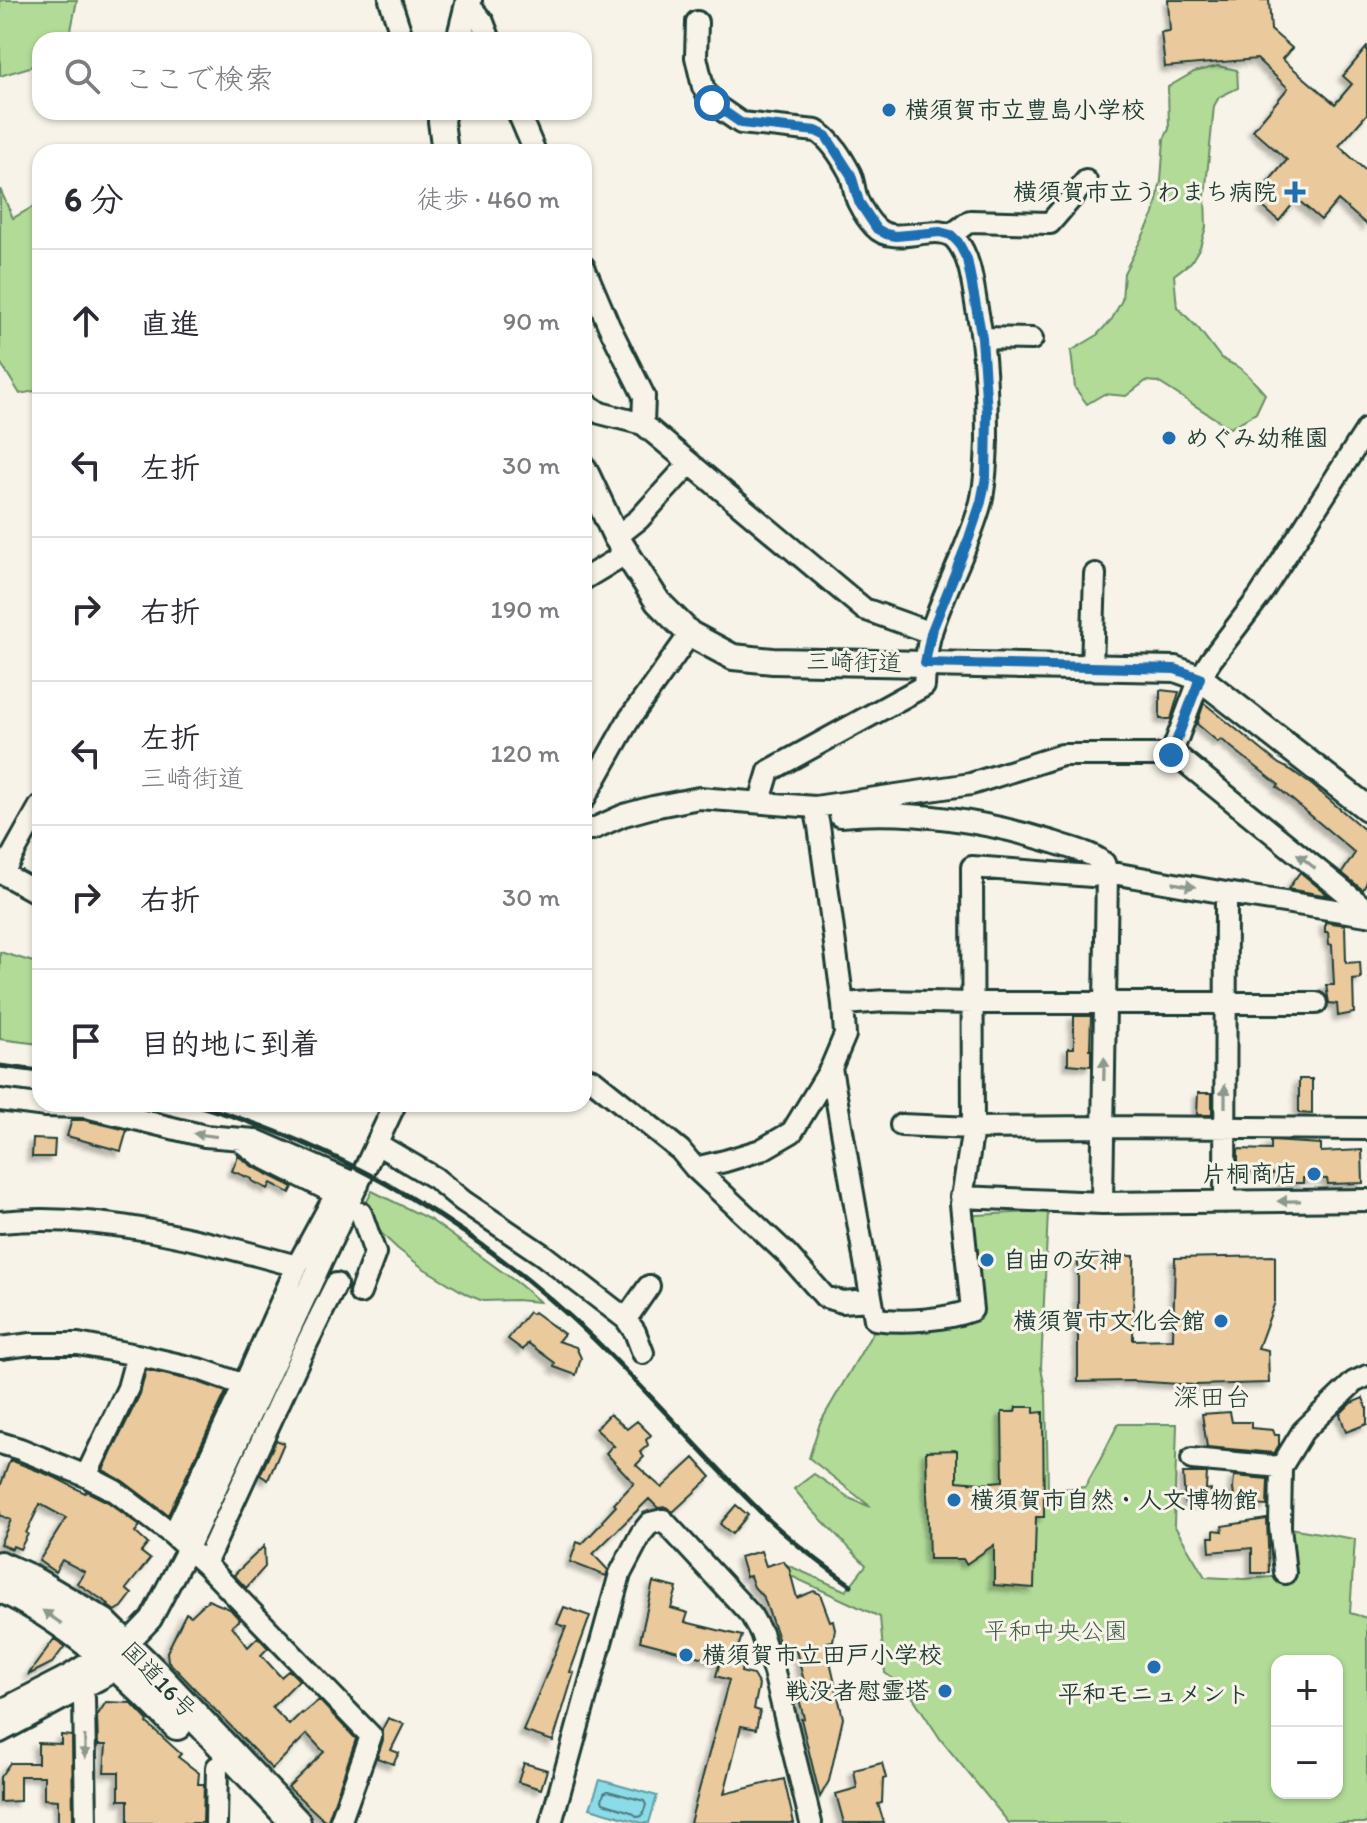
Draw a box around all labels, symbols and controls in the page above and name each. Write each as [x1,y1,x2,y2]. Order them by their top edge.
search box [32,32,592,120]
icon: search [60,54,104,98]
text: ここで検索 [124,60,274,97]
route start [694,85,730,121]
place label: 横須賀市立豊島小学校 [905,95,1145,124]
marker: 横須賀市立豊島小学校 [880,101,898,119]
place label: 横須賀市立うわまち病院 [1013,177,1277,206]
text: 6 分 [64,179,124,220]
marker: 横須賀市立うわまち病院 [1284,181,1306,203]
text: 徒歩 · 460 m [417,183,560,215]
icon: ahead [64,299,108,343]
text: 直進 [140,305,200,342]
text: 90 m [503,305,560,337]
place label: めぐみ幼稚園 [1185,423,1329,452]
marker: めぐみ幼稚園 [1160,429,1178,447]
icon: left [64,443,108,487]
text: 左折 [140,449,200,486]
text: 30 m [502,449,560,481]
icon: right [64,587,108,631]
text: 右折 [140,593,200,630]
text: 190 m [491,593,560,625]
street label: 三崎街道 [806,646,902,677]
text: 左折 [140,719,200,756]
icon: left [64,731,108,775]
text: 120 m [491,737,560,769]
route end [1153,737,1189,773]
text: 三崎街道 [140,762,244,794]
one-way arrow [1296,853,1316,870]
icon: right [64,875,108,919]
one-way arrow [1171,880,1196,892]
text: 右折 [140,881,200,918]
text: 30 m [502,881,560,913]
icon: arrive [64,1019,108,1063]
text: 目的地に到着 [140,1025,320,1062]
one-way arrow [1098,1056,1110,1081]
one-way arrow [1219,1083,1232,1108]
one-way arrow [193,1128,218,1141]
place label: 片桐商店 [1202,1159,1298,1188]
marker: 片桐商店 [1305,1165,1323,1183]
one-way arrow [1276,1194,1301,1207]
place label: 自由の女神 [1003,1245,1123,1274]
marker: 自由の女神 [978,1251,996,1269]
place label: 横須賀市文化会館 [1013,1306,1205,1335]
marker: 横須賀市文化会館 [1212,1312,1230,1330]
district label: 深田台 [1173,1381,1251,1413]
place label: 横須賀市自然・人文博物館 [970,1485,1258,1514]
marker: 横須賀市自然・人文博物館 [945,1491,963,1509]
one-way arrow [41,1610,62,1625]
park label: 平和中央公園 [984,1616,1128,1645]
street label: 国道16号 [116,1635,203,1724]
place label: 横須賀市立田戸小学校 [702,1640,942,1669]
marker: 横須賀市立田戸小学校 [677,1646,695,1664]
map controls [1271,1655,1343,1799]
button: + [1271,1655,1343,1727]
marker: 平和モニュメント [1145,1658,1163,1676]
place label: 戦没者慰霊塔 [785,1676,929,1705]
place label: 平和モニュメント [1058,1679,1250,1708]
marker: 戦没者慰霊塔 [936,1682,954,1700]
button: − [1271,1727,1343,1799]
one-way arrow [79,1735,91,1760]

